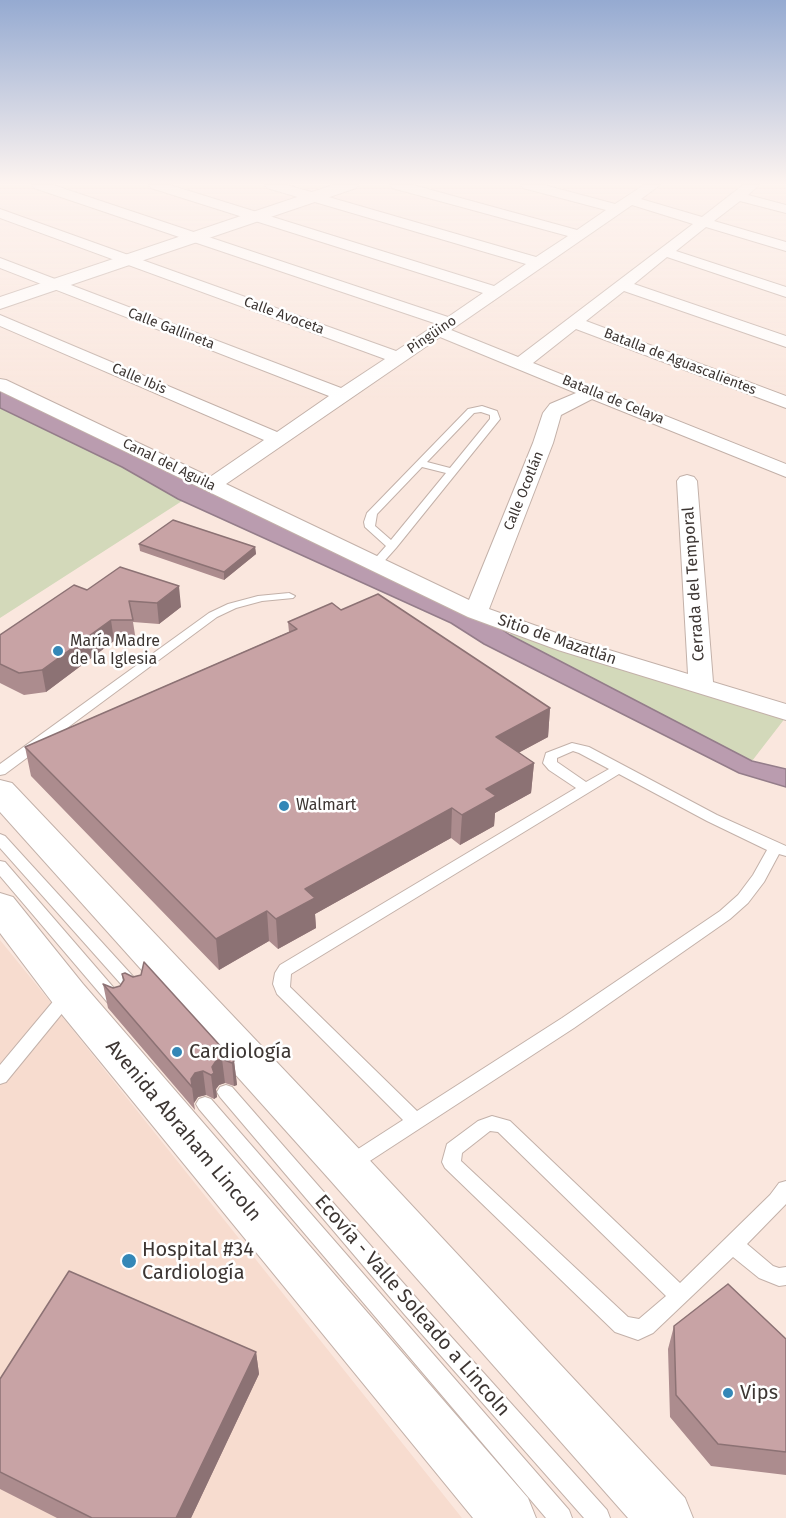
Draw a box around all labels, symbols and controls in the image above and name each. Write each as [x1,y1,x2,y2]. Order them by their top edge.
street label: Calle Avoceta [242,294,326,338]
street label: Calle Gallineta [125,305,217,353]
street label: Pingüino [404,312,460,358]
street label: Batalla de Aguascalientes [601,325,759,399]
street label: Calle Ibis [109,360,169,398]
street label: Batalla de Celaya [559,372,667,428]
street label: Canal del Aguila [120,435,218,495]
street label: Calle Ocotlán [501,449,547,533]
street label: Cerrada del Temporal [679,506,709,662]
street label: Sitio de Mazatlán [495,611,619,669]
place label: María Madre de la Iglesia [70,632,160,670]
marker: María Madre de la Iglesia [51,644,65,658]
place label: Walmart [296,796,356,816]
marker: Walmart [277,799,291,813]
street label: Avenida Abraham Lincoln [100,1035,266,1227]
place label: Cardiología [189,1040,292,1064]
marker: Cardiología [170,1045,184,1059]
street label: Ecovía - Valle Soleado a Lincoln [309,1190,515,1422]
place label: Hospital #34 Cardiología [142,1238,254,1285]
marker: Hospital #34 Cardiología [120,1252,138,1270]
place label: Vips [740,1381,778,1405]
marker: Vips [721,1386,735,1400]

